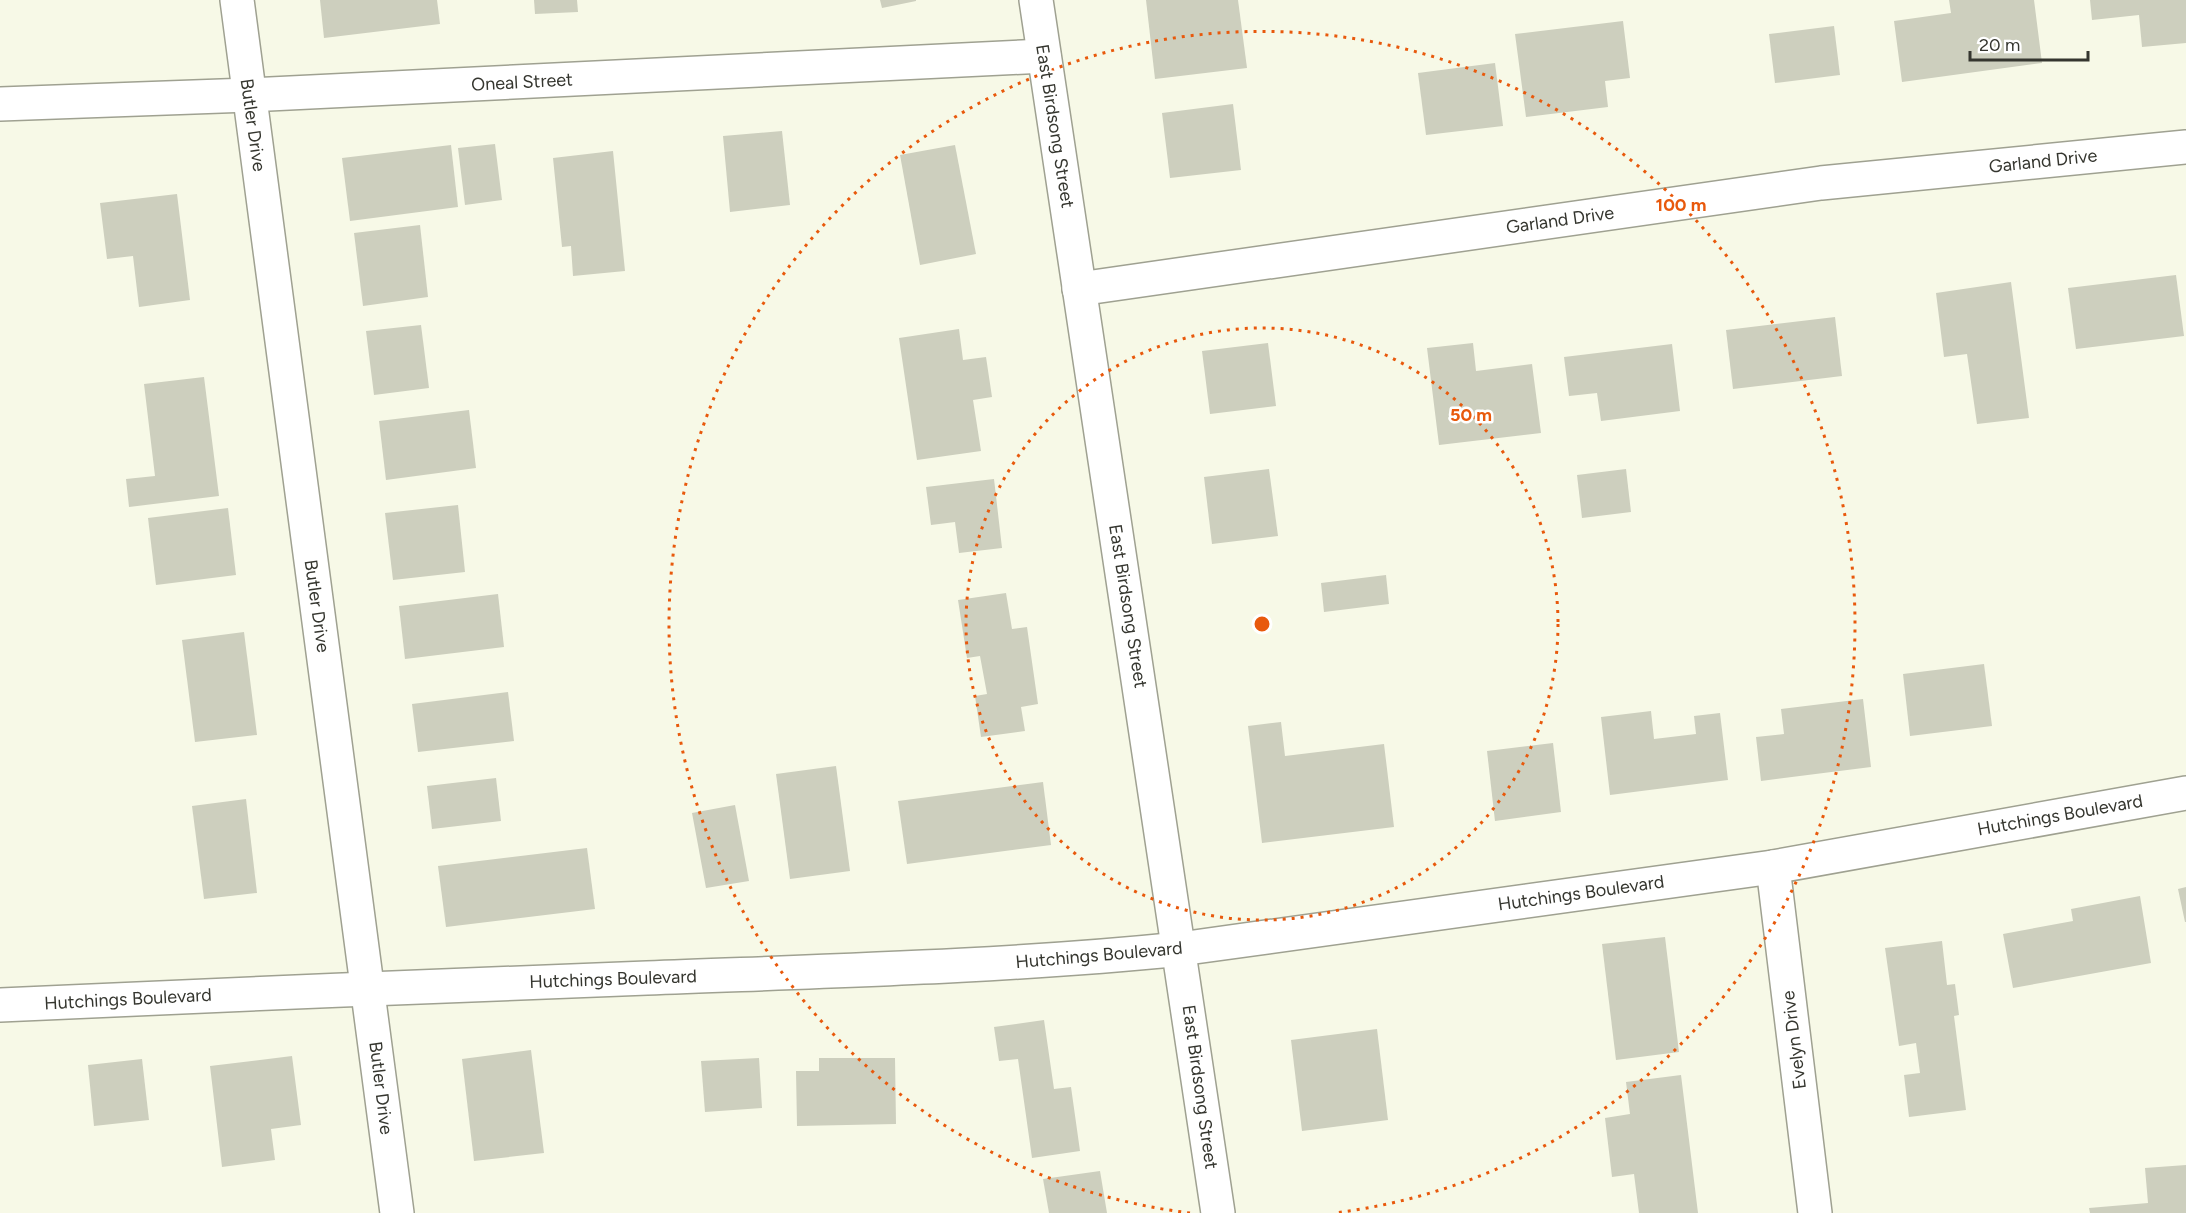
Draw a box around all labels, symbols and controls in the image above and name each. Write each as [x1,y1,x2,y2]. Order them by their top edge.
scale bar [1970,24,2088,62]
text: 20 m [1979,34,2020,56]
street label: East Birdsong Street [1031,43,1079,210]
street label: Oneal Street [471,68,574,96]
street label: Butler Drive [236,77,270,173]
street label: Garland Drive [1988,144,2098,178]
text: 100 m [1656,194,1706,216]
street label: Garland Drive [1505,202,1616,238]
text: 50 m [1450,404,1492,426]
street label: East Birdsong Street [1104,523,1152,690]
street label: Butler Drive [300,558,334,654]
centre of rings [1252,614,1272,634]
street label: Hutchings Boulevard [1976,790,2144,840]
street label: Hutchings Boulevard [1496,870,1666,916]
street label: Hutchings Boulevard [1015,937,1183,973]
street label: Hutchings Boulevard [529,965,697,993]
street label: Hutchings Boulevard [44,984,212,1014]
street label: Evelyn Drive [1777,989,1811,1091]
street label: East Birdsong Street [1178,1003,1222,1171]
street label: Butler Drive [364,1040,398,1136]

